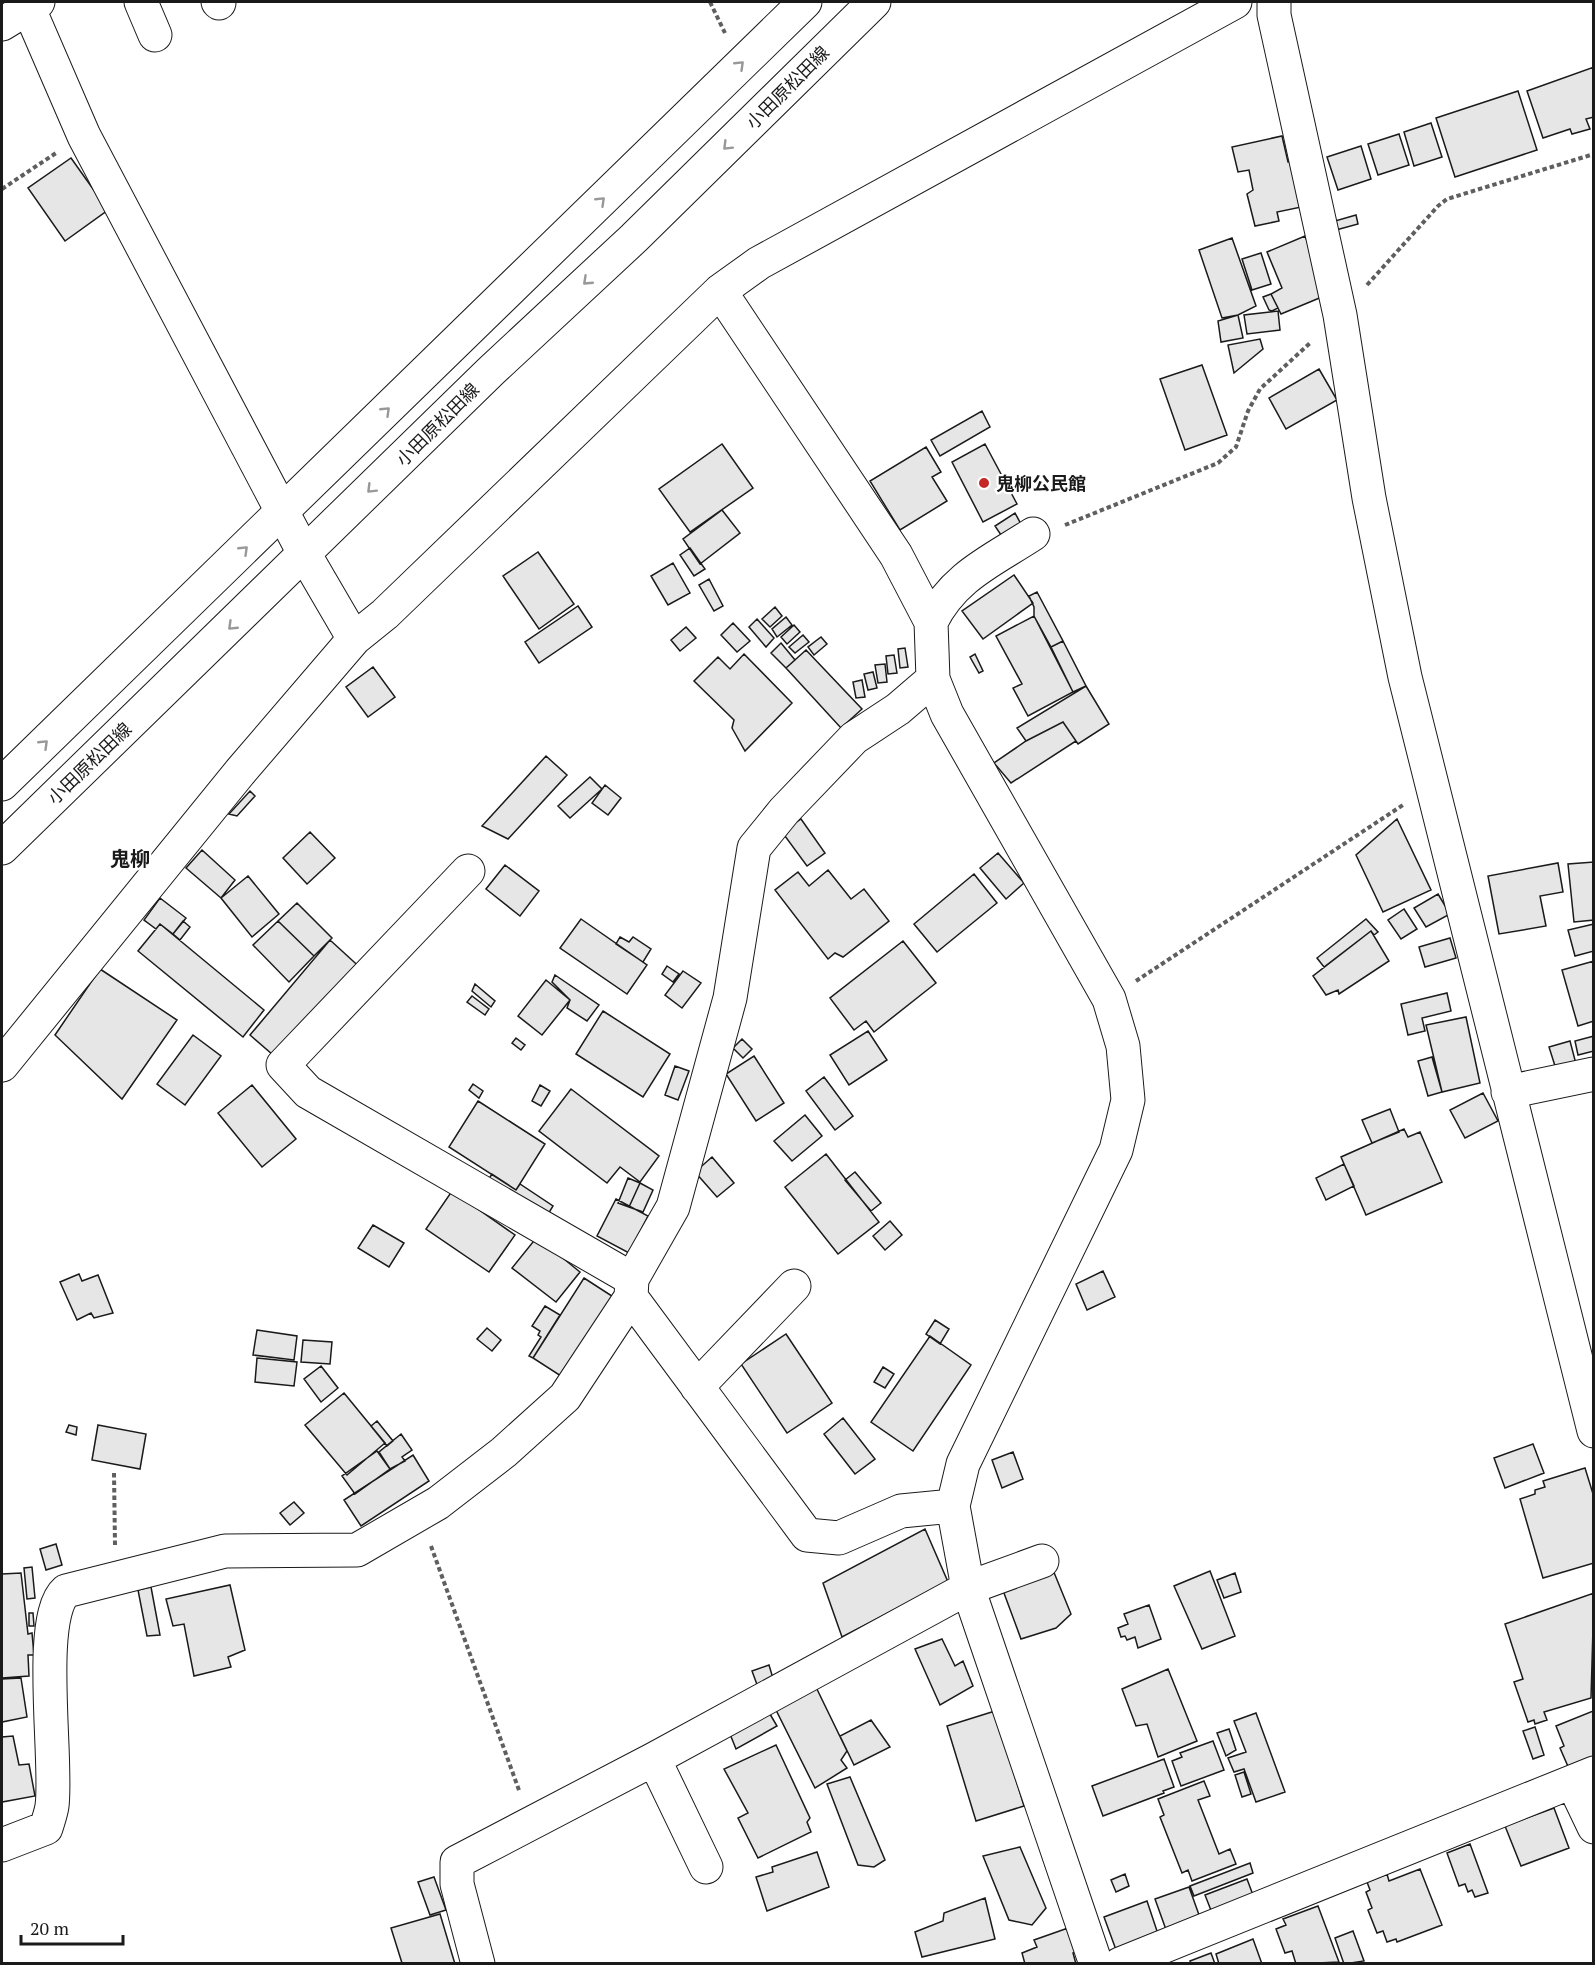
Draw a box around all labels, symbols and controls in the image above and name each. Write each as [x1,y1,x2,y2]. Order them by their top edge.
street label: 小田原松田線 [740,40,834,134]
one-way arrow [732,61,743,72]
one-way arrow [724,138,735,149]
one-way arrow [594,197,604,208]
one-way arrow [583,274,594,285]
street label: 小田原松田線 [390,377,484,471]
one-way arrow [380,407,390,418]
place label: 鬼柳公民館 [996,471,1086,495]
marker: 鬼柳公民館 [977,476,991,490]
one-way arrow [368,482,379,493]
one-way arrow [237,546,248,557]
one-way arrow [228,618,239,629]
street label: 小田原松田線 [42,717,136,809]
one-way arrow [36,740,47,751]
district label: 鬼柳 [110,845,150,872]
scale bar [21,1908,123,1946]
text: 20 m [30,1916,70,1940]

